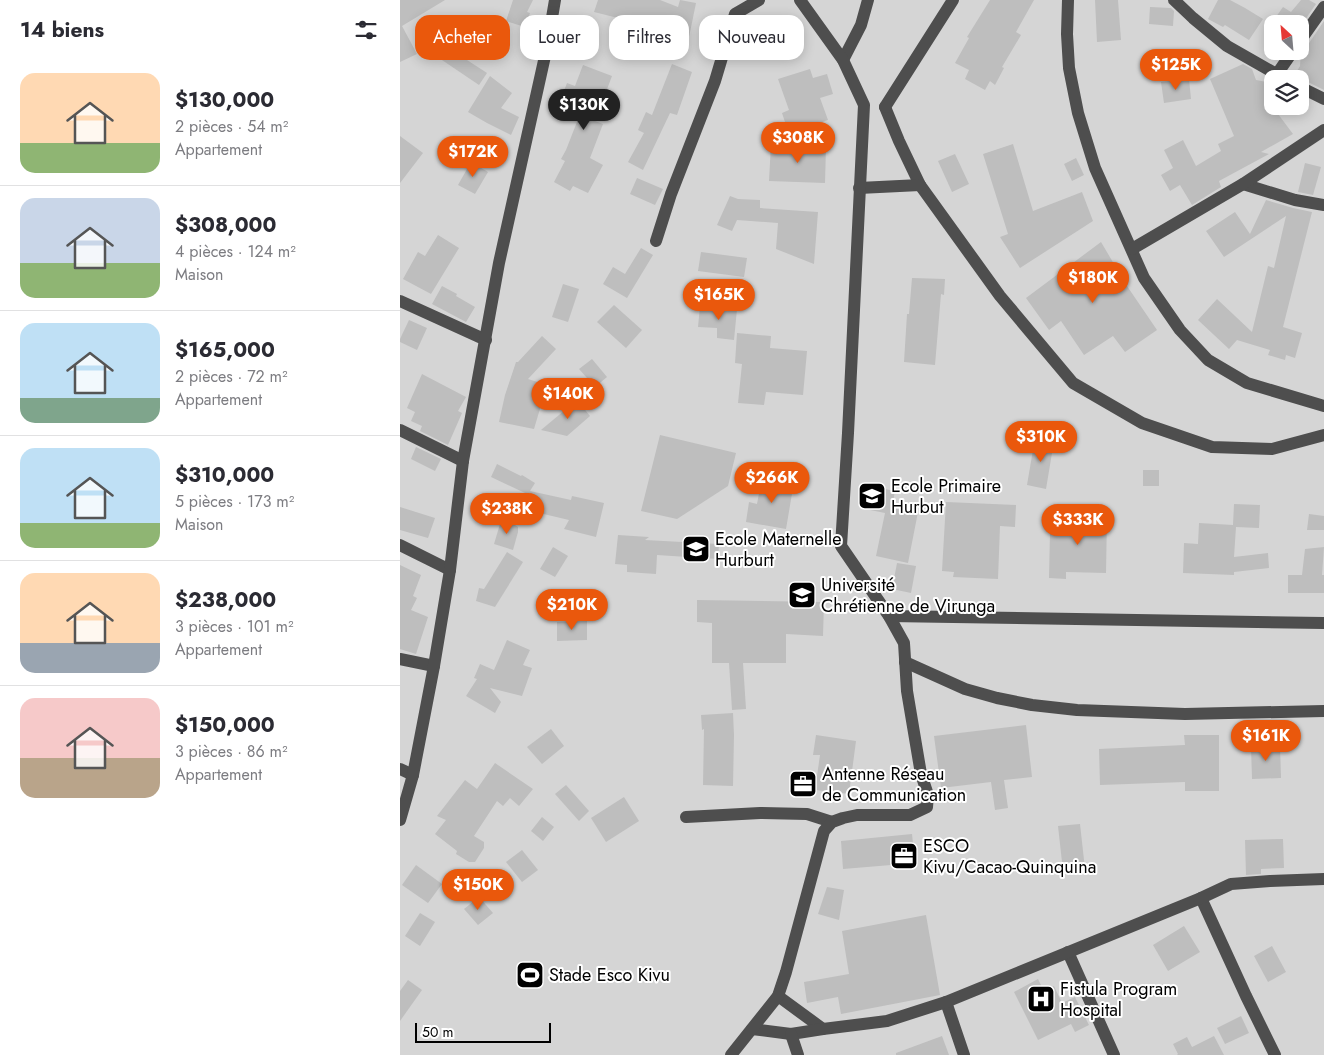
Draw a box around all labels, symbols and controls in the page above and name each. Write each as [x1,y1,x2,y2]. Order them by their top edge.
text: 14 biens [20,15,104,45]
chip: Acheter [415,15,510,60]
chip: Louer [520,15,599,60]
chip: Filtres [609,15,689,60]
chip: Nouveau [699,15,804,60]
north arrow [1264,15,1309,60]
map controls [1264,15,1309,115]
icon: filters [352,16,380,44]
pin: $125K [1141,48,1211,91]
text: $125K [1151,53,1201,76]
button: layers [1264,70,1309,115]
text: $130,000 [175,85,274,115]
pin: $130K [549,88,619,131]
icon: home [60,93,120,153]
text: $130K [559,93,609,116]
text: 2 pièces · 54 m² [175,115,288,138]
pin: $308K [763,121,833,164]
text: $308K [772,126,824,149]
pin: $172K [438,136,508,178]
text: Appartement [175,138,262,161]
text: $172K [448,140,498,163]
text: $308,000 [175,210,276,240]
icon: home [60,218,120,278]
text: 4 pièces · 124 m² [175,240,296,263]
pin: $180K [1058,262,1128,304]
text: Maison [175,263,223,286]
text: $180K [1068,266,1118,289]
pin: $165K [684,278,754,321]
text: $165K [694,283,744,306]
text: $165,000 [175,335,275,365]
icon: home [60,343,120,403]
text: 2 pièces · 72 m² [175,365,287,388]
pin: $140K [533,378,603,420]
text: $140K [542,382,594,405]
text: Appartement [175,388,262,411]
pin: $310K [1006,420,1076,463]
text: $310K [1016,425,1066,448]
text: $310,000 [175,460,274,490]
pin: $266K [737,462,807,504]
text: $266K [745,466,799,489]
icon: home [60,468,120,528]
place label: Ecole Primaire Hurbut [891,473,1001,520]
school or university icon: Ecole Primaire Hurbut [857,481,887,511]
text: 5 pièces · 173 m² [175,490,294,513]
pin: $238K [472,492,542,535]
text: $238K [481,497,533,520]
pin: $333K [1043,504,1113,546]
text: $333K [1053,508,1103,531]
text: Maison [175,513,223,536]
place label: Ecole Maternelle Hurburt [715,526,841,573]
school or university icon: Ecole Maternelle Hurburt [681,534,711,564]
place label: Université Chrétienne de Virunga [821,572,995,619]
school or university icon: Université Chrétienne de Virunga [787,580,817,610]
text: $238,000 [175,585,276,615]
pin: $210K [537,588,607,631]
icon: home [60,593,120,653]
text: $210K [547,593,597,616]
text: 3 pièces · 101 m² [175,615,294,638]
text: Appartement [175,638,262,661]
text: $150,000 [175,710,275,740]
icon: home [60,718,120,778]
pin: $161K [1231,720,1301,762]
text: $161K [1242,724,1290,747]
text: 3 pièces · 86 m² [175,740,288,763]
place label: Antenne Réseau de Communication [822,761,966,808]
text: Appartement [175,763,262,786]
office icon: Antenne Réseau de Communication [788,769,818,799]
place label: ESCO Kivu/Cacao-Quinquina [923,833,1096,880]
office icon: ESCO Kivu/Cacao-Quinquina [889,841,919,871]
pin: $150K [443,868,513,911]
text: $150K [453,873,503,896]
sports icon: Stade Esco Kivu [515,960,545,990]
place label: Stade Esco Kivu [549,962,670,988]
place label: Fistula Program Hospital [1060,976,1177,1023]
hospital icon: Fistula Program Hospital [1026,984,1056,1014]
scale bar [415,1020,551,1043]
text: 50 m [422,1022,453,1042]

